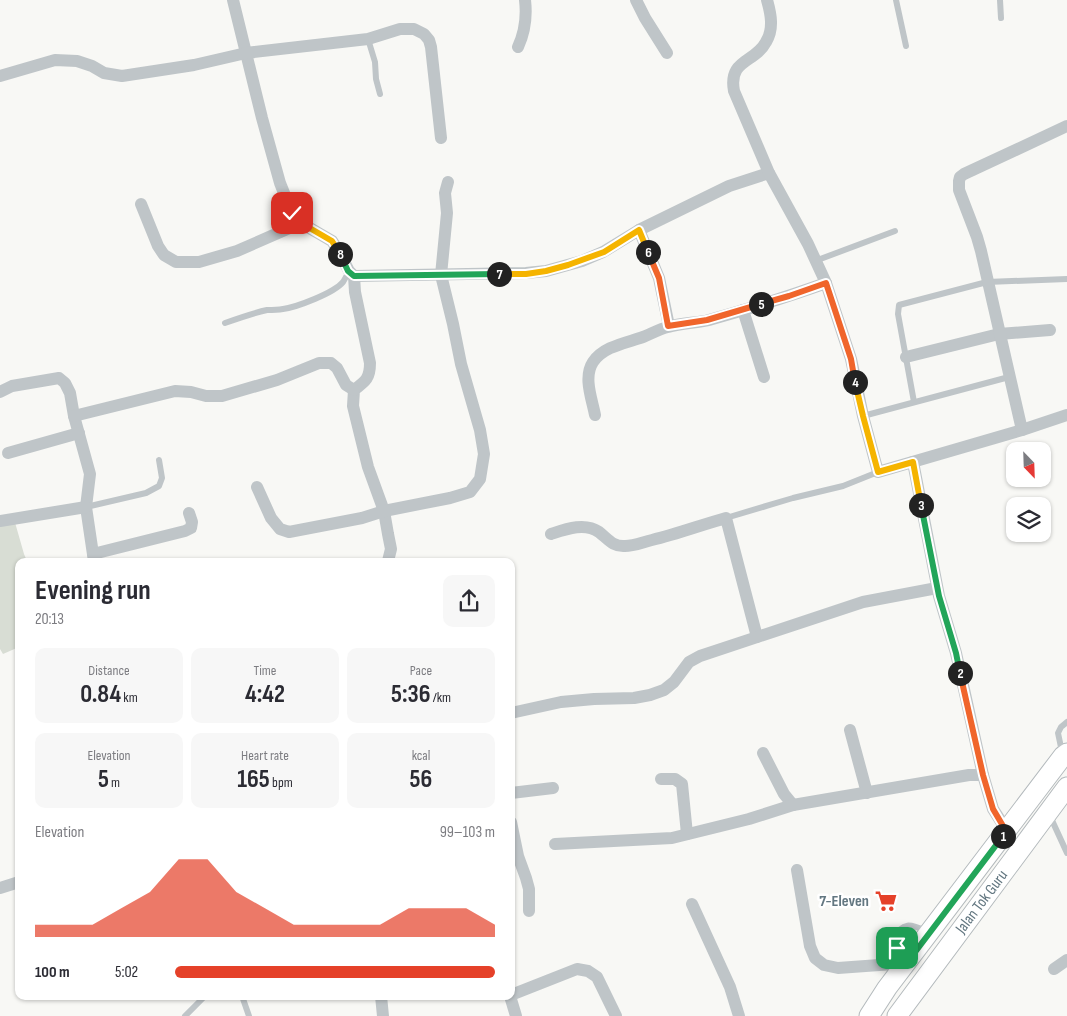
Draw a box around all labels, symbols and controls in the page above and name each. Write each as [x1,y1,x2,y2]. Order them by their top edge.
pin [271,192,313,234]
icon: check [278,199,306,227]
pin: 6 [636,240,660,264]
pin: 8 [328,242,352,266]
text: 6 [645,244,652,261]
text: 8 [337,246,344,263]
pin: 7 [486,262,512,286]
text: 7 [496,266,503,283]
pin: 5 [748,292,774,316]
text: 5 [758,296,765,313]
pin: 4 [842,370,868,394]
text: 4 [852,374,859,391]
north arrow [1006,442,1051,488]
map controls [1006,442,1051,542]
pin: 3 [908,492,934,518]
text: 3 [918,497,925,514]
button: layers [1006,497,1051,542]
text: Evening run [35,574,151,607]
button: share [443,575,495,627]
text: 20:13 [35,610,64,629]
pin: 2 [948,660,972,686]
text: Distance [88,662,130,679]
text: Time [254,662,276,679]
text: Pace [410,662,432,679]
text: 2 [957,665,964,682]
text: 0.84 [80,679,121,710]
text: 4:42 [245,679,285,710]
text: 5:36 [391,679,431,710]
text: km [121,689,138,706]
text: /km [431,689,451,706]
text: Elevation [87,747,131,764]
text: Heart rate [241,747,289,764]
text: kcal [412,747,430,764]
text: 5 [98,764,109,795]
text: 165 [237,764,270,795]
text: 56 [410,764,432,795]
text: m [109,774,120,791]
text: bpm [270,774,293,791]
text: Elevation [35,823,84,842]
text: 99–103 m [440,823,495,842]
pin: 1 [990,824,1016,848]
text: 1 [1001,828,1006,845]
street label: Jalan Tok Guru [951,866,1012,938]
supermarket icon: 7-Eleven [873,888,899,914]
place label: 7-Eleven [819,892,869,911]
pin [876,927,918,969]
icon: arrive [883,934,911,962]
text: 100 m [35,963,70,982]
text: 5:02 [115,963,138,982]

